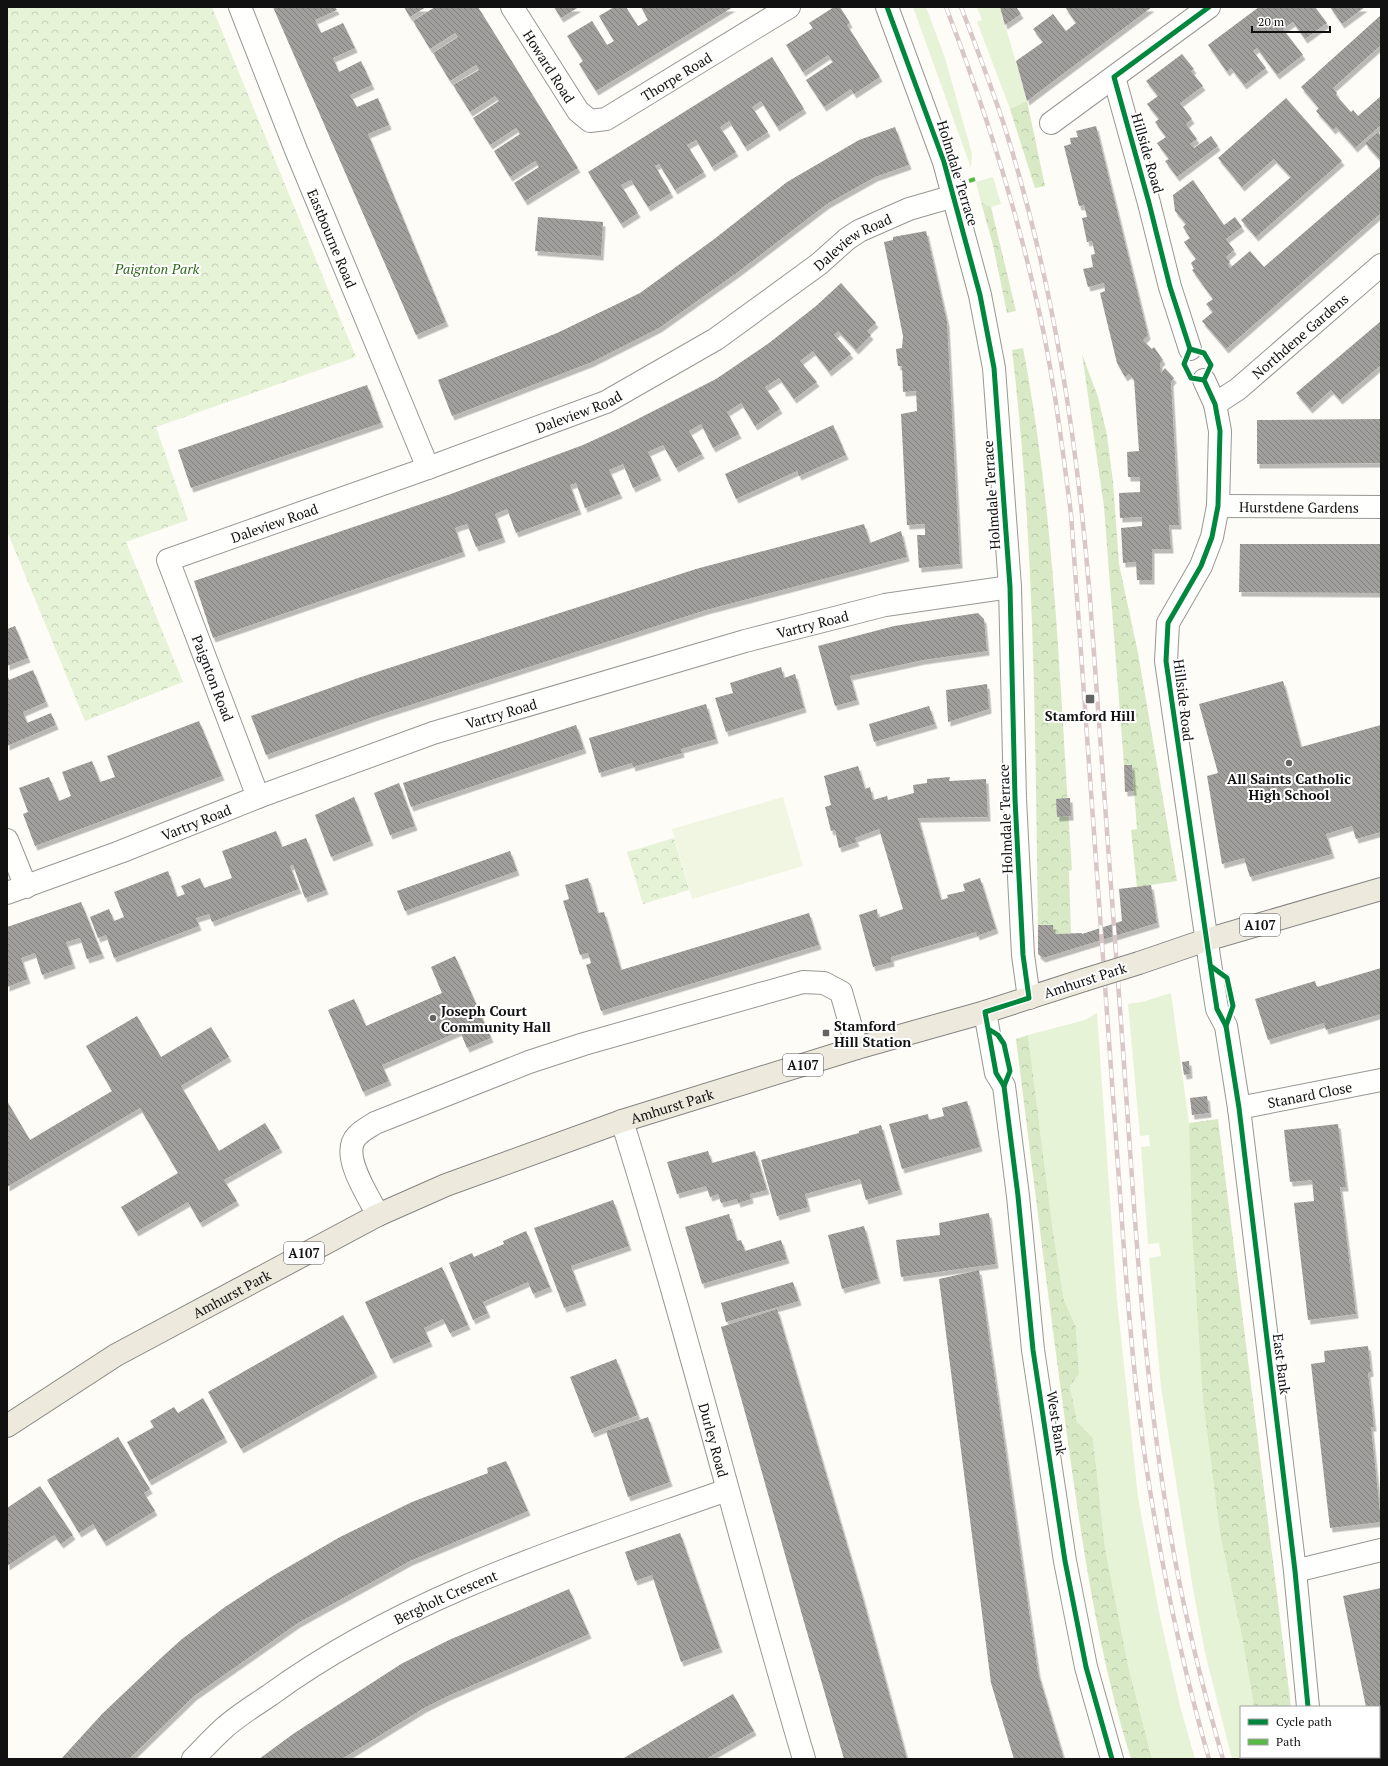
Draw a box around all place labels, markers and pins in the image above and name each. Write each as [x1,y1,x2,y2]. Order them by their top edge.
marker: Stamford Hill [1084,693,1096,705]
place label: Stamford Hill [1045,706,1136,725]
marker: All Saints Catholic High School [1284,758,1294,768]
place label: All Saints Catholic High School [1227,769,1351,804]
place label: Joseph Court Community Hall [441,1001,551,1036]
marker: Joseph Court Community Hall [428,1013,438,1023]
place label: Stamford Hill Station [834,1016,911,1051]
marker: Stamford Hill Station [821,1028,831,1038]

